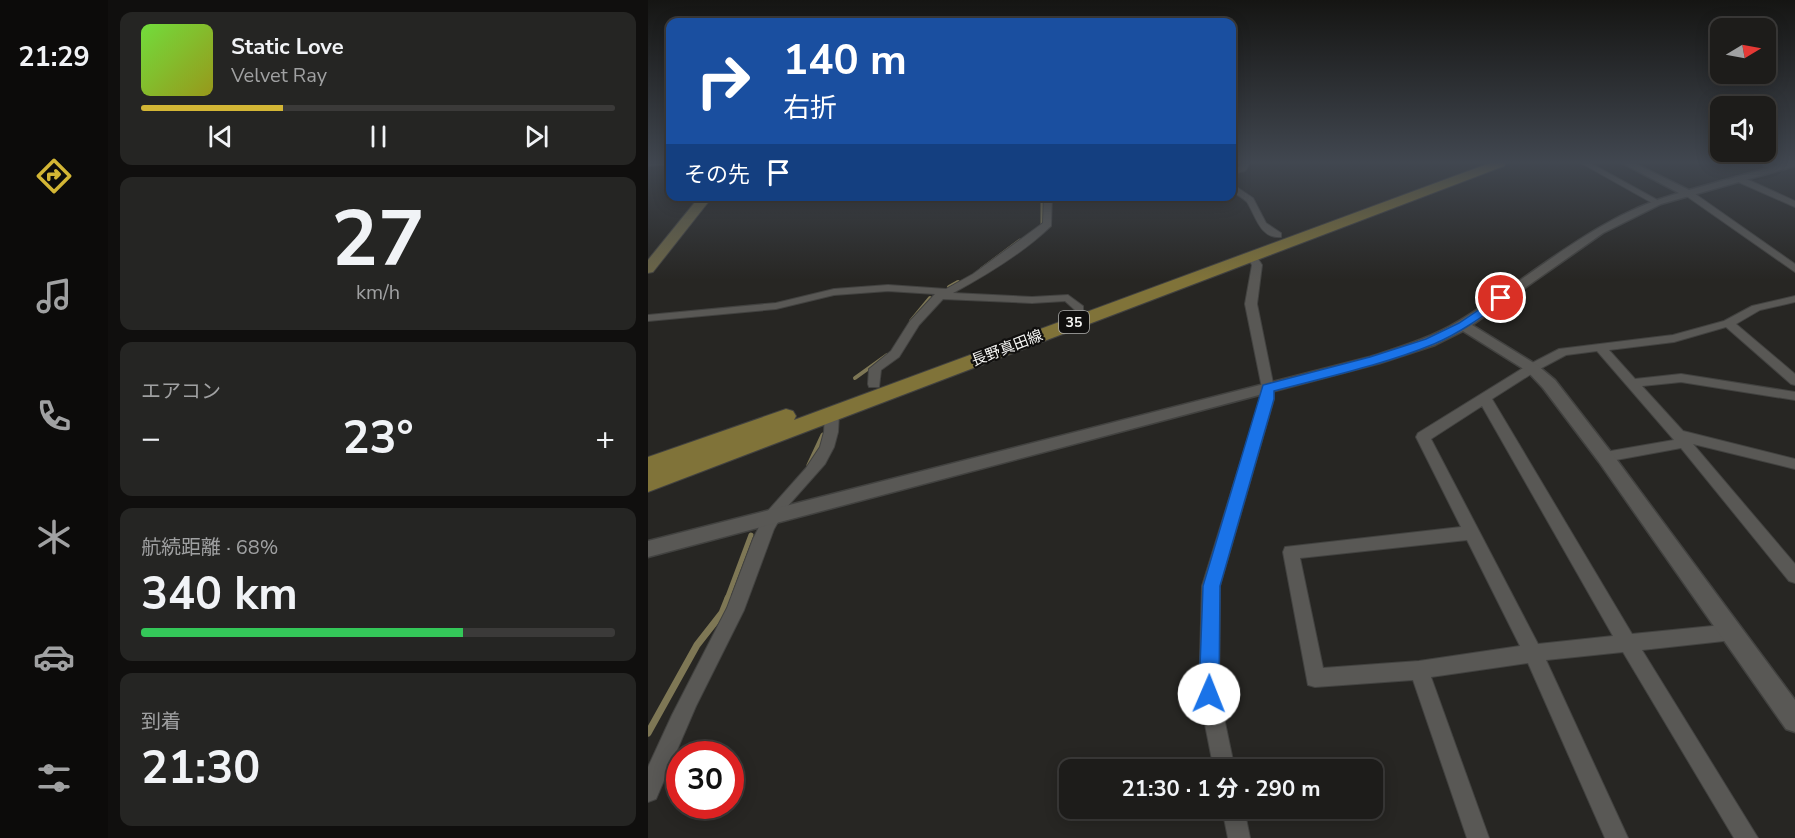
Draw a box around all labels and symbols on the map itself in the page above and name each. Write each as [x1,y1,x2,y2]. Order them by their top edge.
north arrow [1710,18,1776,84]
pin [1475,272,1526,323]
road number: 35 [1059,311,1089,333]
street label: 長野真田線 [968,325,1046,371]
position arrow [1177,662,1241,726]
speed limit sign: 30 [666,741,744,819]

